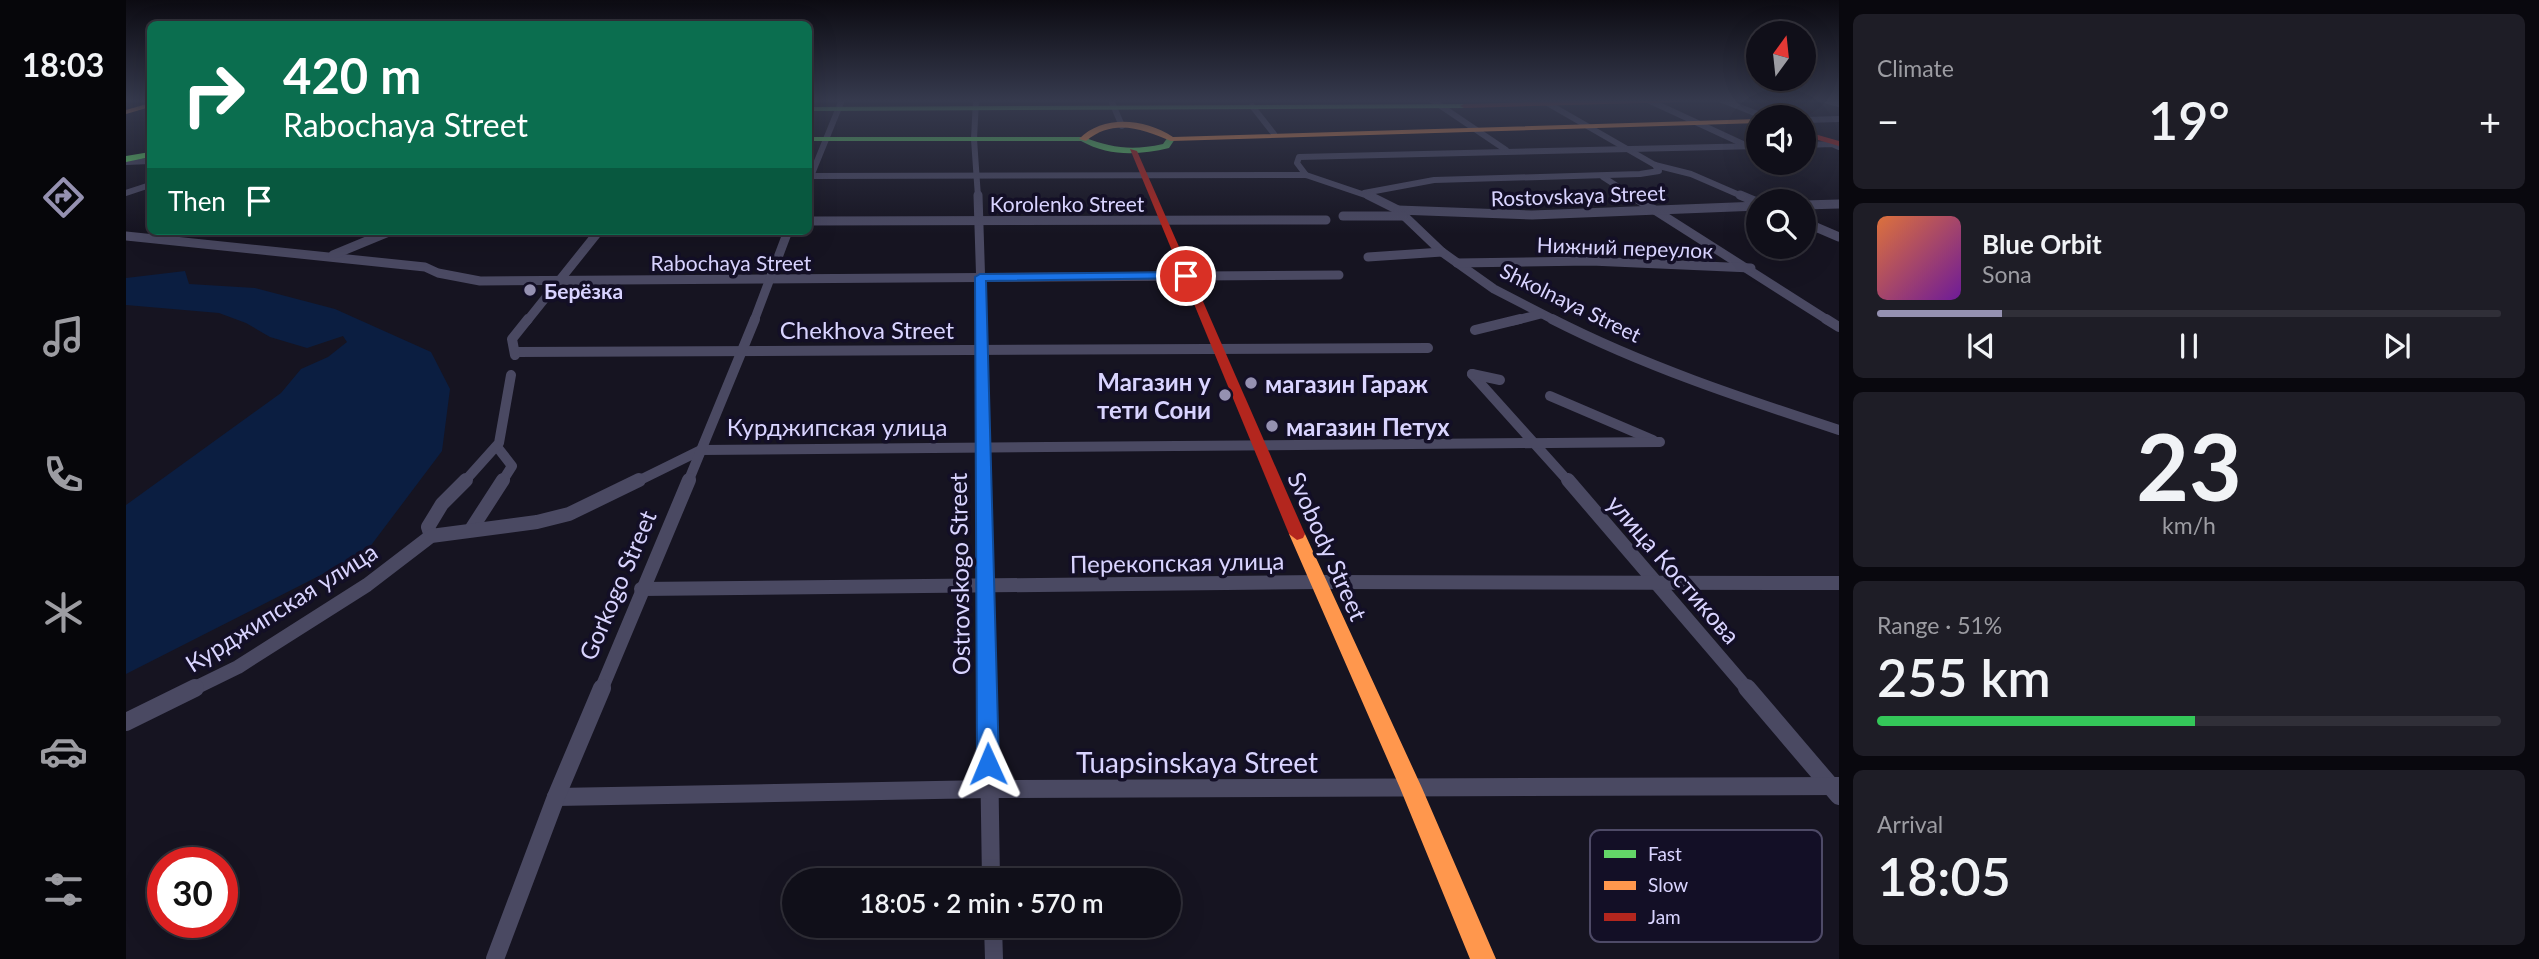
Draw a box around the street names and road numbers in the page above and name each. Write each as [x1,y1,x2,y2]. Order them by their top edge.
street label: Rostovskaya Street [1490,179,1666,211]
street label: Korolenko Street [990,191,1145,216]
street label: Нижний переулок [1536,231,1714,263]
street label: Rabochaya Street [651,250,812,275]
street label: Shkolnaya Street [1497,257,1646,347]
street label: Chekhova Street [780,315,955,344]
street label: Курджипская улица [727,412,947,441]
street label: Svobody Street [1282,467,1374,625]
street label: Ostrovskogo Street [943,472,975,675]
street label: улица Костикова [1602,489,1746,649]
street label: Gorkogo Street [572,505,662,664]
street label: Курджипская улица [180,536,382,678]
street label: Перекопская улица [1070,546,1284,578]
street label: Tuapsinskaya Street [1076,745,1318,779]

